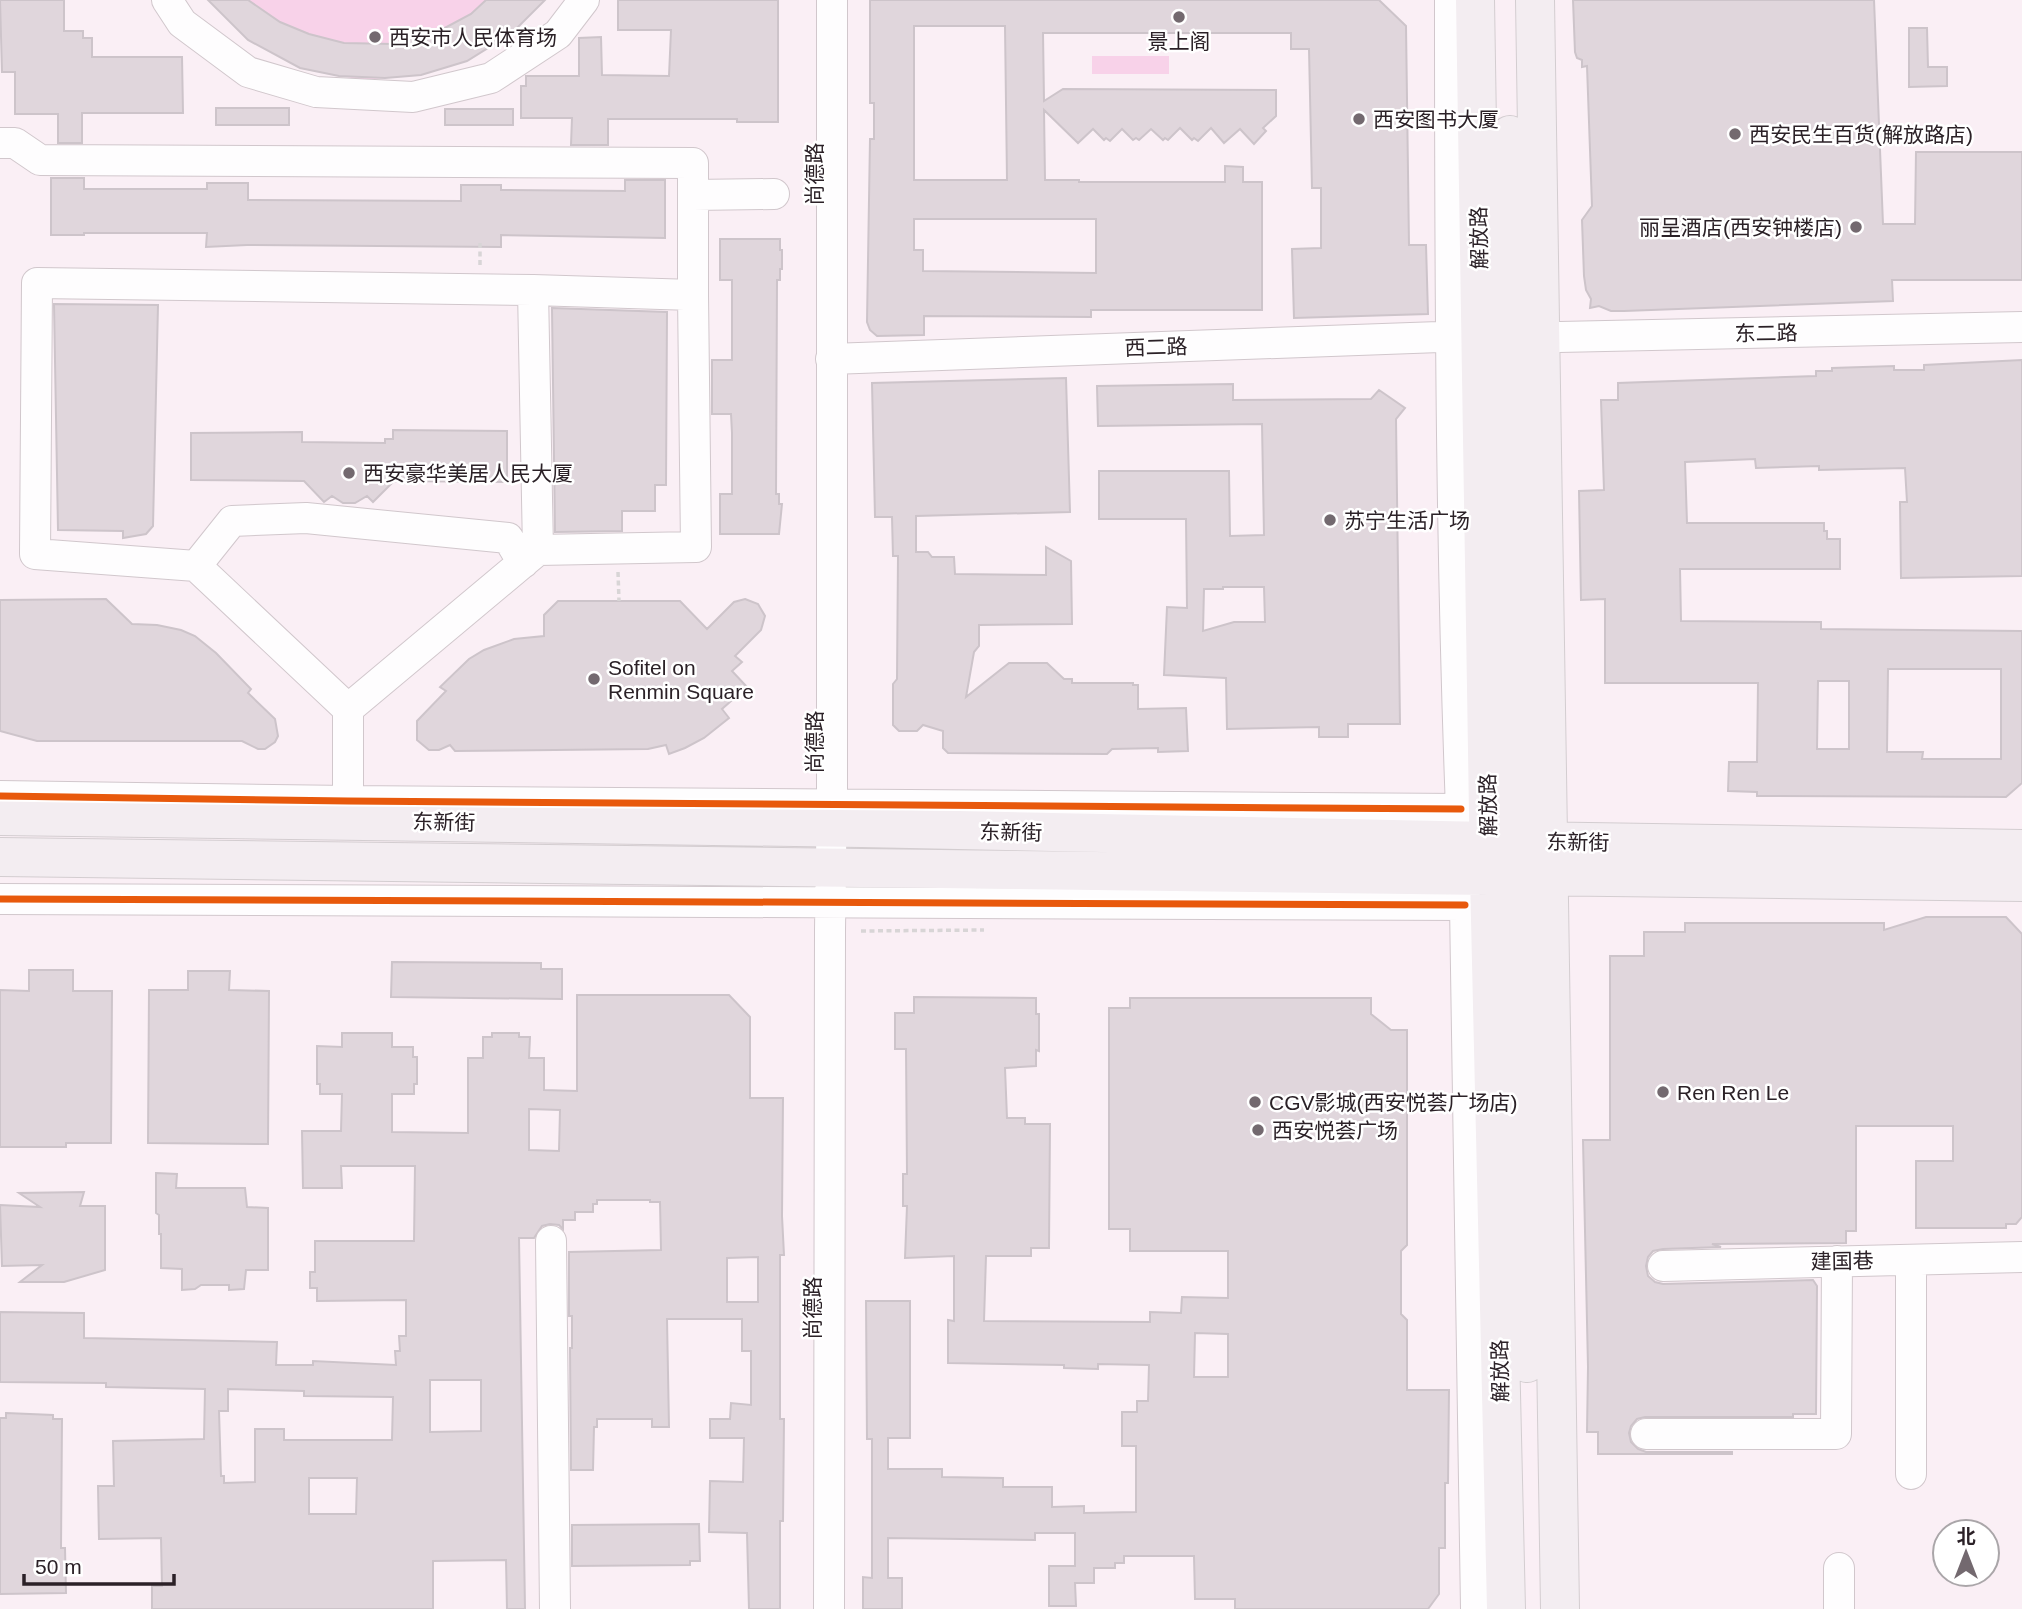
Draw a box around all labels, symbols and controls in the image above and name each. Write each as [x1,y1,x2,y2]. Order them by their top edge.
marker: 景上阁 [1171,9,1187,25]
place label: 西安市人民体育场 [389,26,557,49]
marker: 西安市人民体育场 [367,29,383,45]
place label: 景上阁 [1148,30,1211,53]
place label: 西安图书大厦 [1373,108,1499,131]
marker: 西安图书大厦 [1351,111,1367,127]
place label: 西安民生百货(解放路店) [1749,123,1973,146]
marker: 西安民生百货(解放路店) [1727,126,1743,142]
street label: 尚德路 [803,143,826,206]
street label: 解放路 [1467,206,1491,270]
place label: 丽呈酒店(西安钟楼店) [1639,216,1842,239]
marker: 丽呈酒店(西安钟楼店) [1848,219,1864,235]
street label: 东二路 [1734,321,1798,345]
street label: 西二路 [1124,334,1188,360]
place label: 西安豪华美居人民大厦 [363,462,573,485]
marker: 西安豪华美居人民大厦 [341,465,357,481]
place label: 苏宁生活广场 [1344,509,1470,532]
marker: 苏宁生活广场 [1322,512,1338,528]
place label: Sofitel on Renmin Square [608,656,754,703]
marker: Sofitel on Renmin Square [586,671,602,687]
street label: 尚德路 [803,711,826,774]
street label: 解放路 [1476,773,1500,837]
street label: 东新街 [412,810,476,834]
street label: 东新街 [979,820,1043,844]
street label: 东新街 [1546,830,1610,854]
place label: Ren Ren Le [1677,1081,1789,1104]
marker: Ren Ren Le [1655,1084,1671,1100]
place label: CGV影城(西安悦荟广场店) [1269,1091,1518,1114]
marker: CGV影城(西安悦荟广场店) [1247,1094,1263,1110]
place label: 西安悦荟广场 [1272,1119,1398,1142]
marker: 西安悦荟广场 [1250,1122,1266,1138]
street label: 建国巷 [1810,1249,1874,1273]
street label: 尚德路 [801,1277,824,1340]
street label: 解放路 [1488,1339,1512,1403]
north arrow [1931,1518,2001,1588]
text: 北 [1956,1526,1976,1547]
scale bar [24,1542,175,1586]
text: 50 m [35,1555,82,1578]

